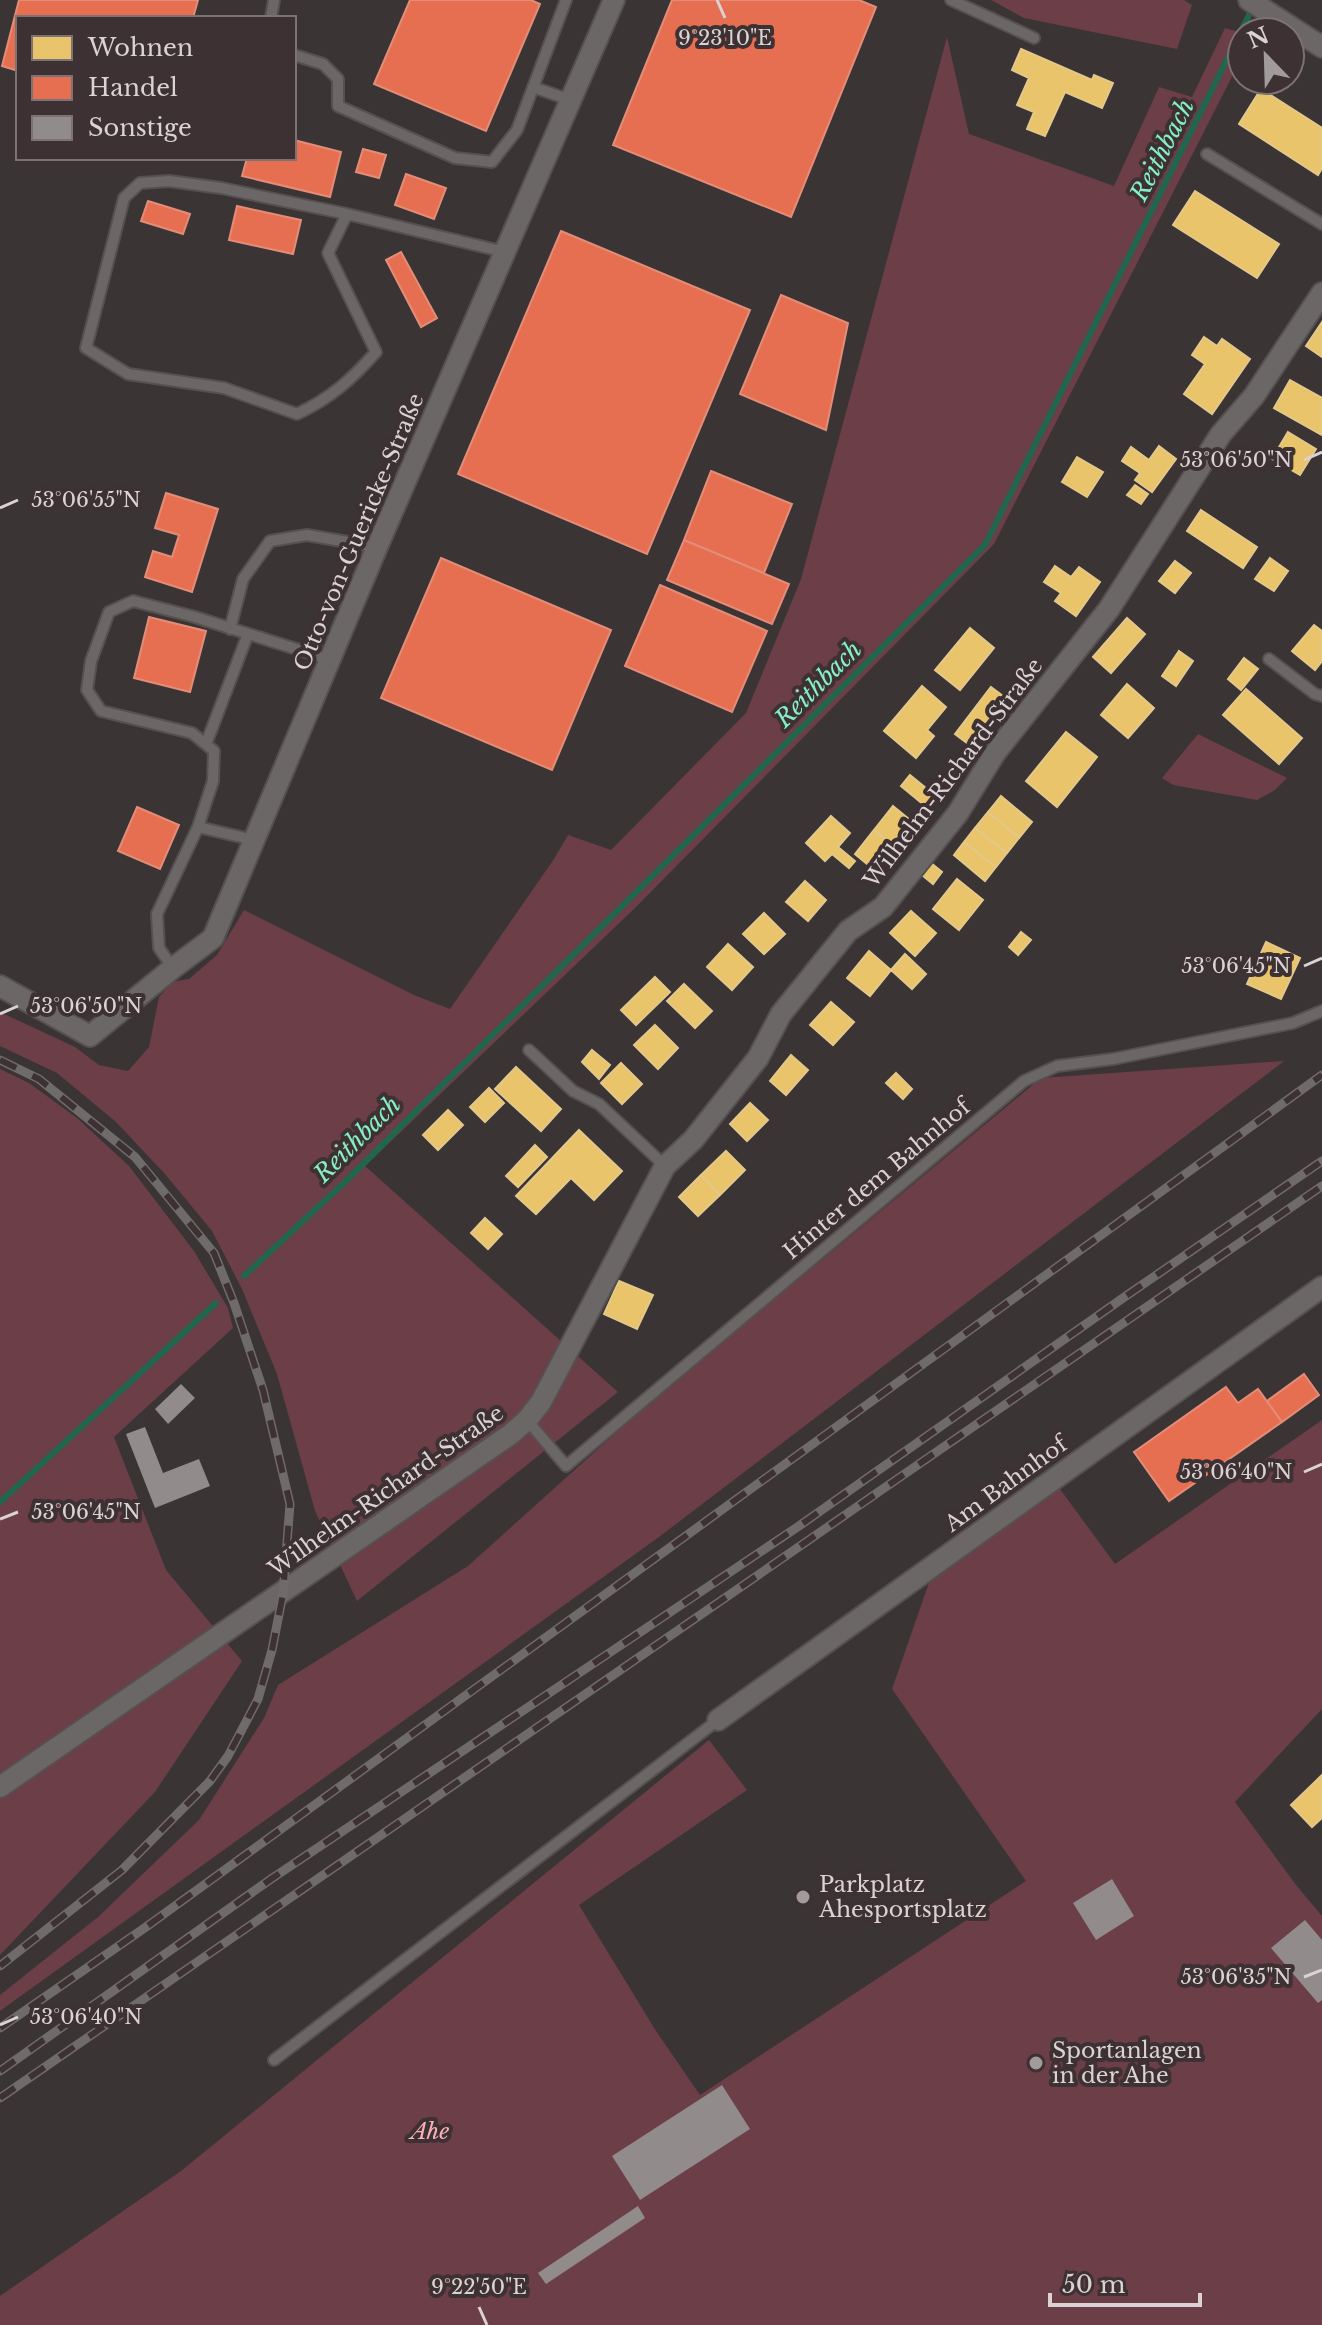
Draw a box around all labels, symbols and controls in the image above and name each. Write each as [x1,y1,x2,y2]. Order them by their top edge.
legend [16,16,296,160]
north arrow [1226,16,1306,96]
text: N [1244,21,1273,55]
text: 9°23'10"E [678,26,772,50]
text: Wohnen [87,33,193,62]
text: Handel [88,73,178,102]
water label: Reithbach [1124,94,1200,207]
text: Sonstige [88,113,192,142]
street label: Otto-von-Guericke-Straße [288,389,430,675]
text: 53°06'50"N [1180,448,1292,472]
text: 53°06'55"N [31,488,141,512]
water label: Reithbach [768,635,867,734]
street label: Wilhelm-Richard-Straße [857,653,1048,894]
text: 53°06'45"N [1181,954,1291,978]
text: 53°06'50"N [30,994,142,1018]
water label: Reithbach [307,1090,406,1189]
street label: Hinter dem Bahnhof [778,1091,978,1265]
street label: Wilhelm-Richard-Straße [262,1399,509,1583]
street label: Am Bahnhof [939,1429,1075,1538]
text: 53°06'40"N [1180,1460,1292,1484]
text: 53°06'45"N [31,1500,141,1524]
place label: Parkplatz Ahesportsplatz [818,1871,987,1923]
marker: Parkplatz Ahesportsplatz [794,1888,812,1906]
text: 53°06'35"N [1180,1965,1292,1989]
text: 53°06'40"N [30,2005,142,2029]
place label: Sportanlagen in der Ahe [1052,2037,1202,2089]
marker: Sportanlagen in der Ahe [1027,2054,1045,2072]
park label: Ahe [408,2118,449,2145]
scale bar [1050,2257,1200,2307]
text: 50 m [1062,2270,1126,2299]
text: 9°22'50"E [431,2275,527,2299]

